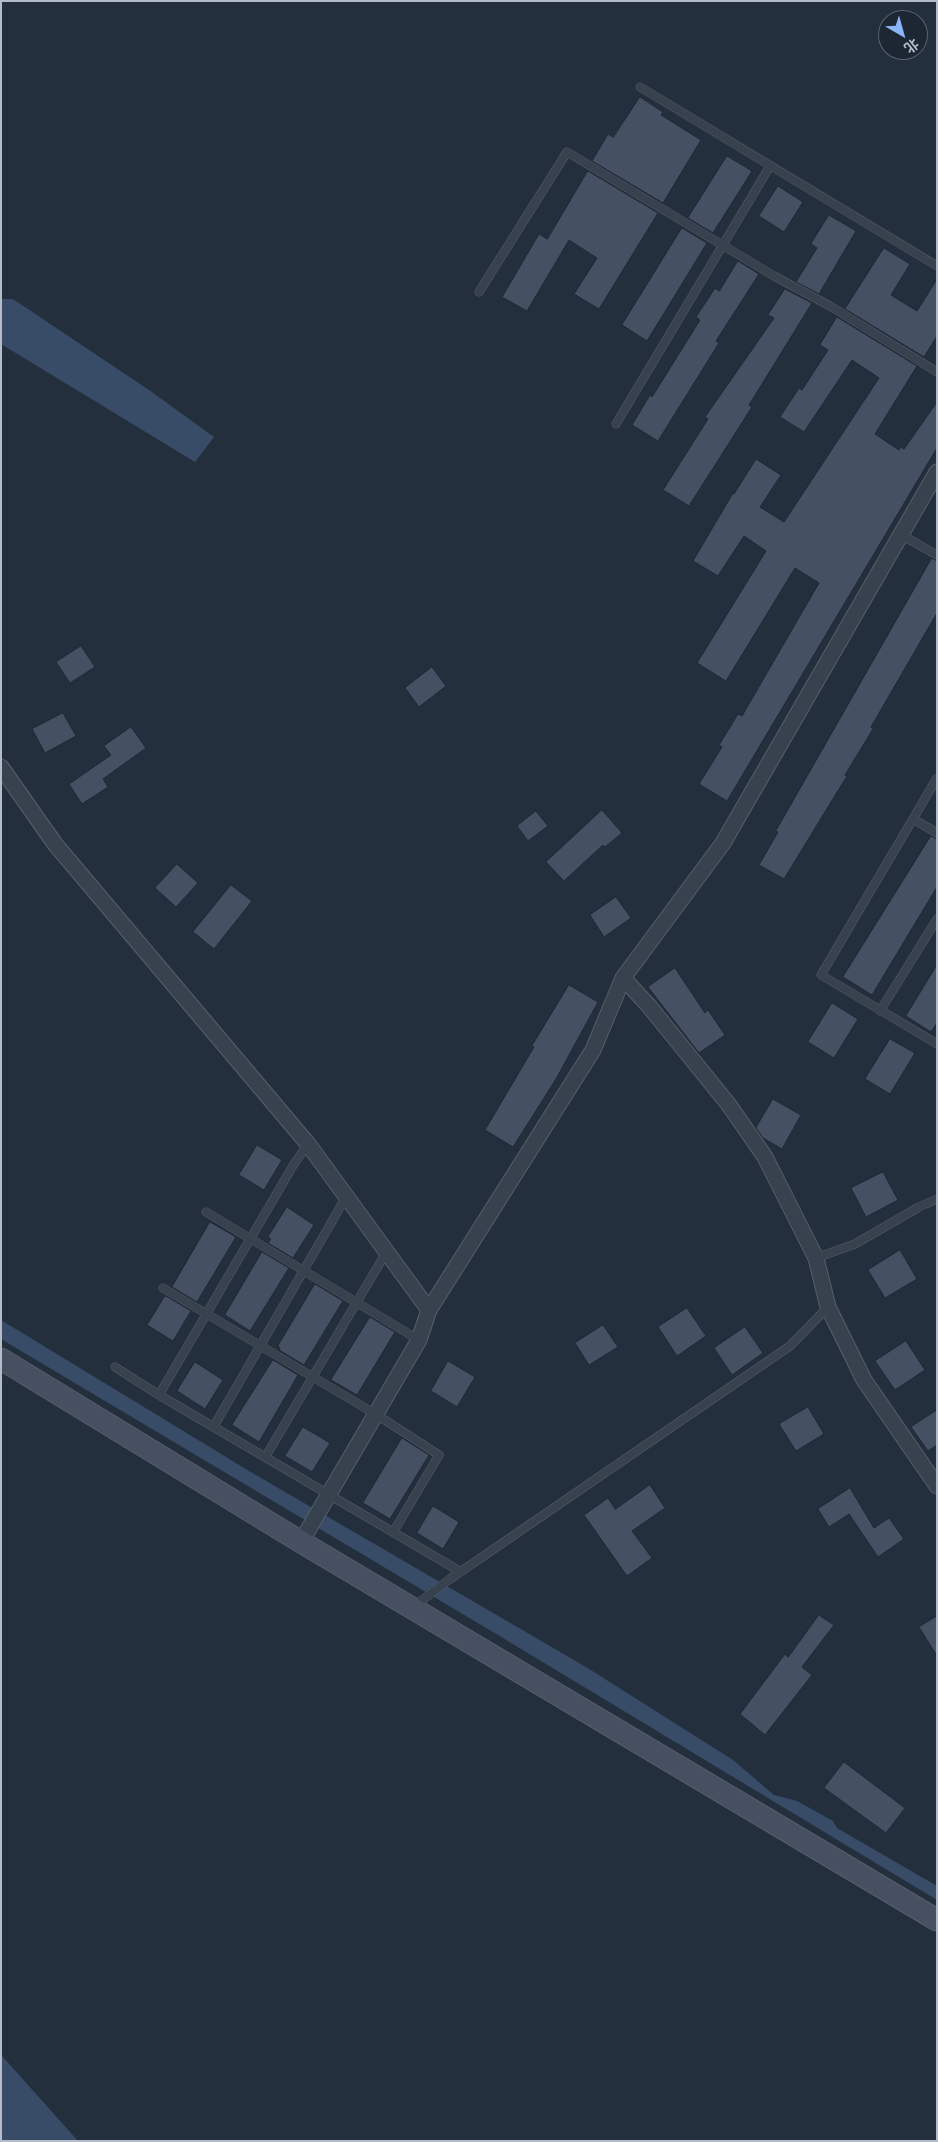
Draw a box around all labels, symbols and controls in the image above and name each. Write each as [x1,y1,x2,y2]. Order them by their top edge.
north arrow [878,10,928,60]
text: 北 [900,34,923,58]

